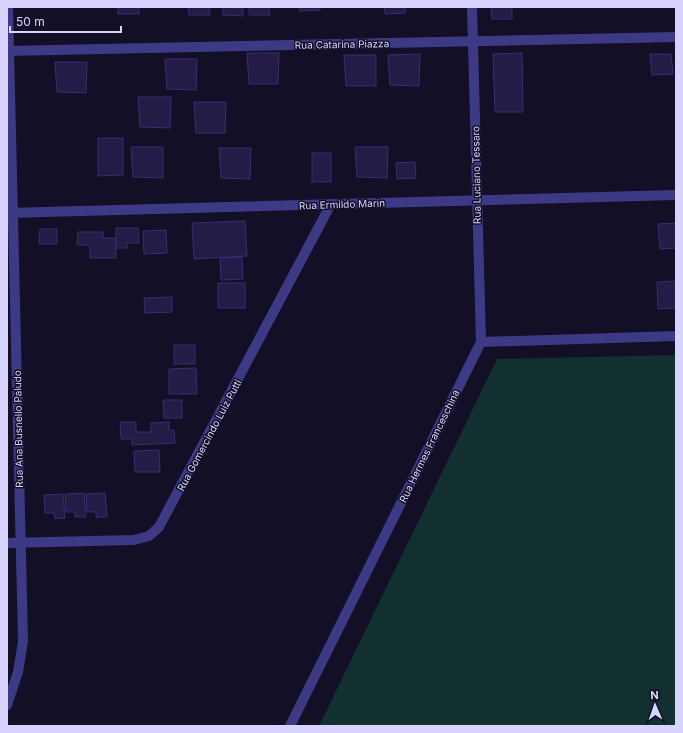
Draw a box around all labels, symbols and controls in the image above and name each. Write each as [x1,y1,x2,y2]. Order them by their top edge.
scale bar [10,8,121,34]
text: 50 m [16,14,45,29]
street label: Rua Catarina Piazza [295,37,389,51]
street label: Rua Luciano Tessaro [469,126,483,224]
street label: Rua Ermildo Marin [299,196,385,211]
street label: Rua Ana Busnello Paludo [11,370,25,488]
street label: Rua Gomercindo Luiz Putti [174,377,244,493]
street label: Rua Hermes Franceschina [396,388,462,504]
north arrow [635,685,675,725]
text: N [650,688,659,702]

